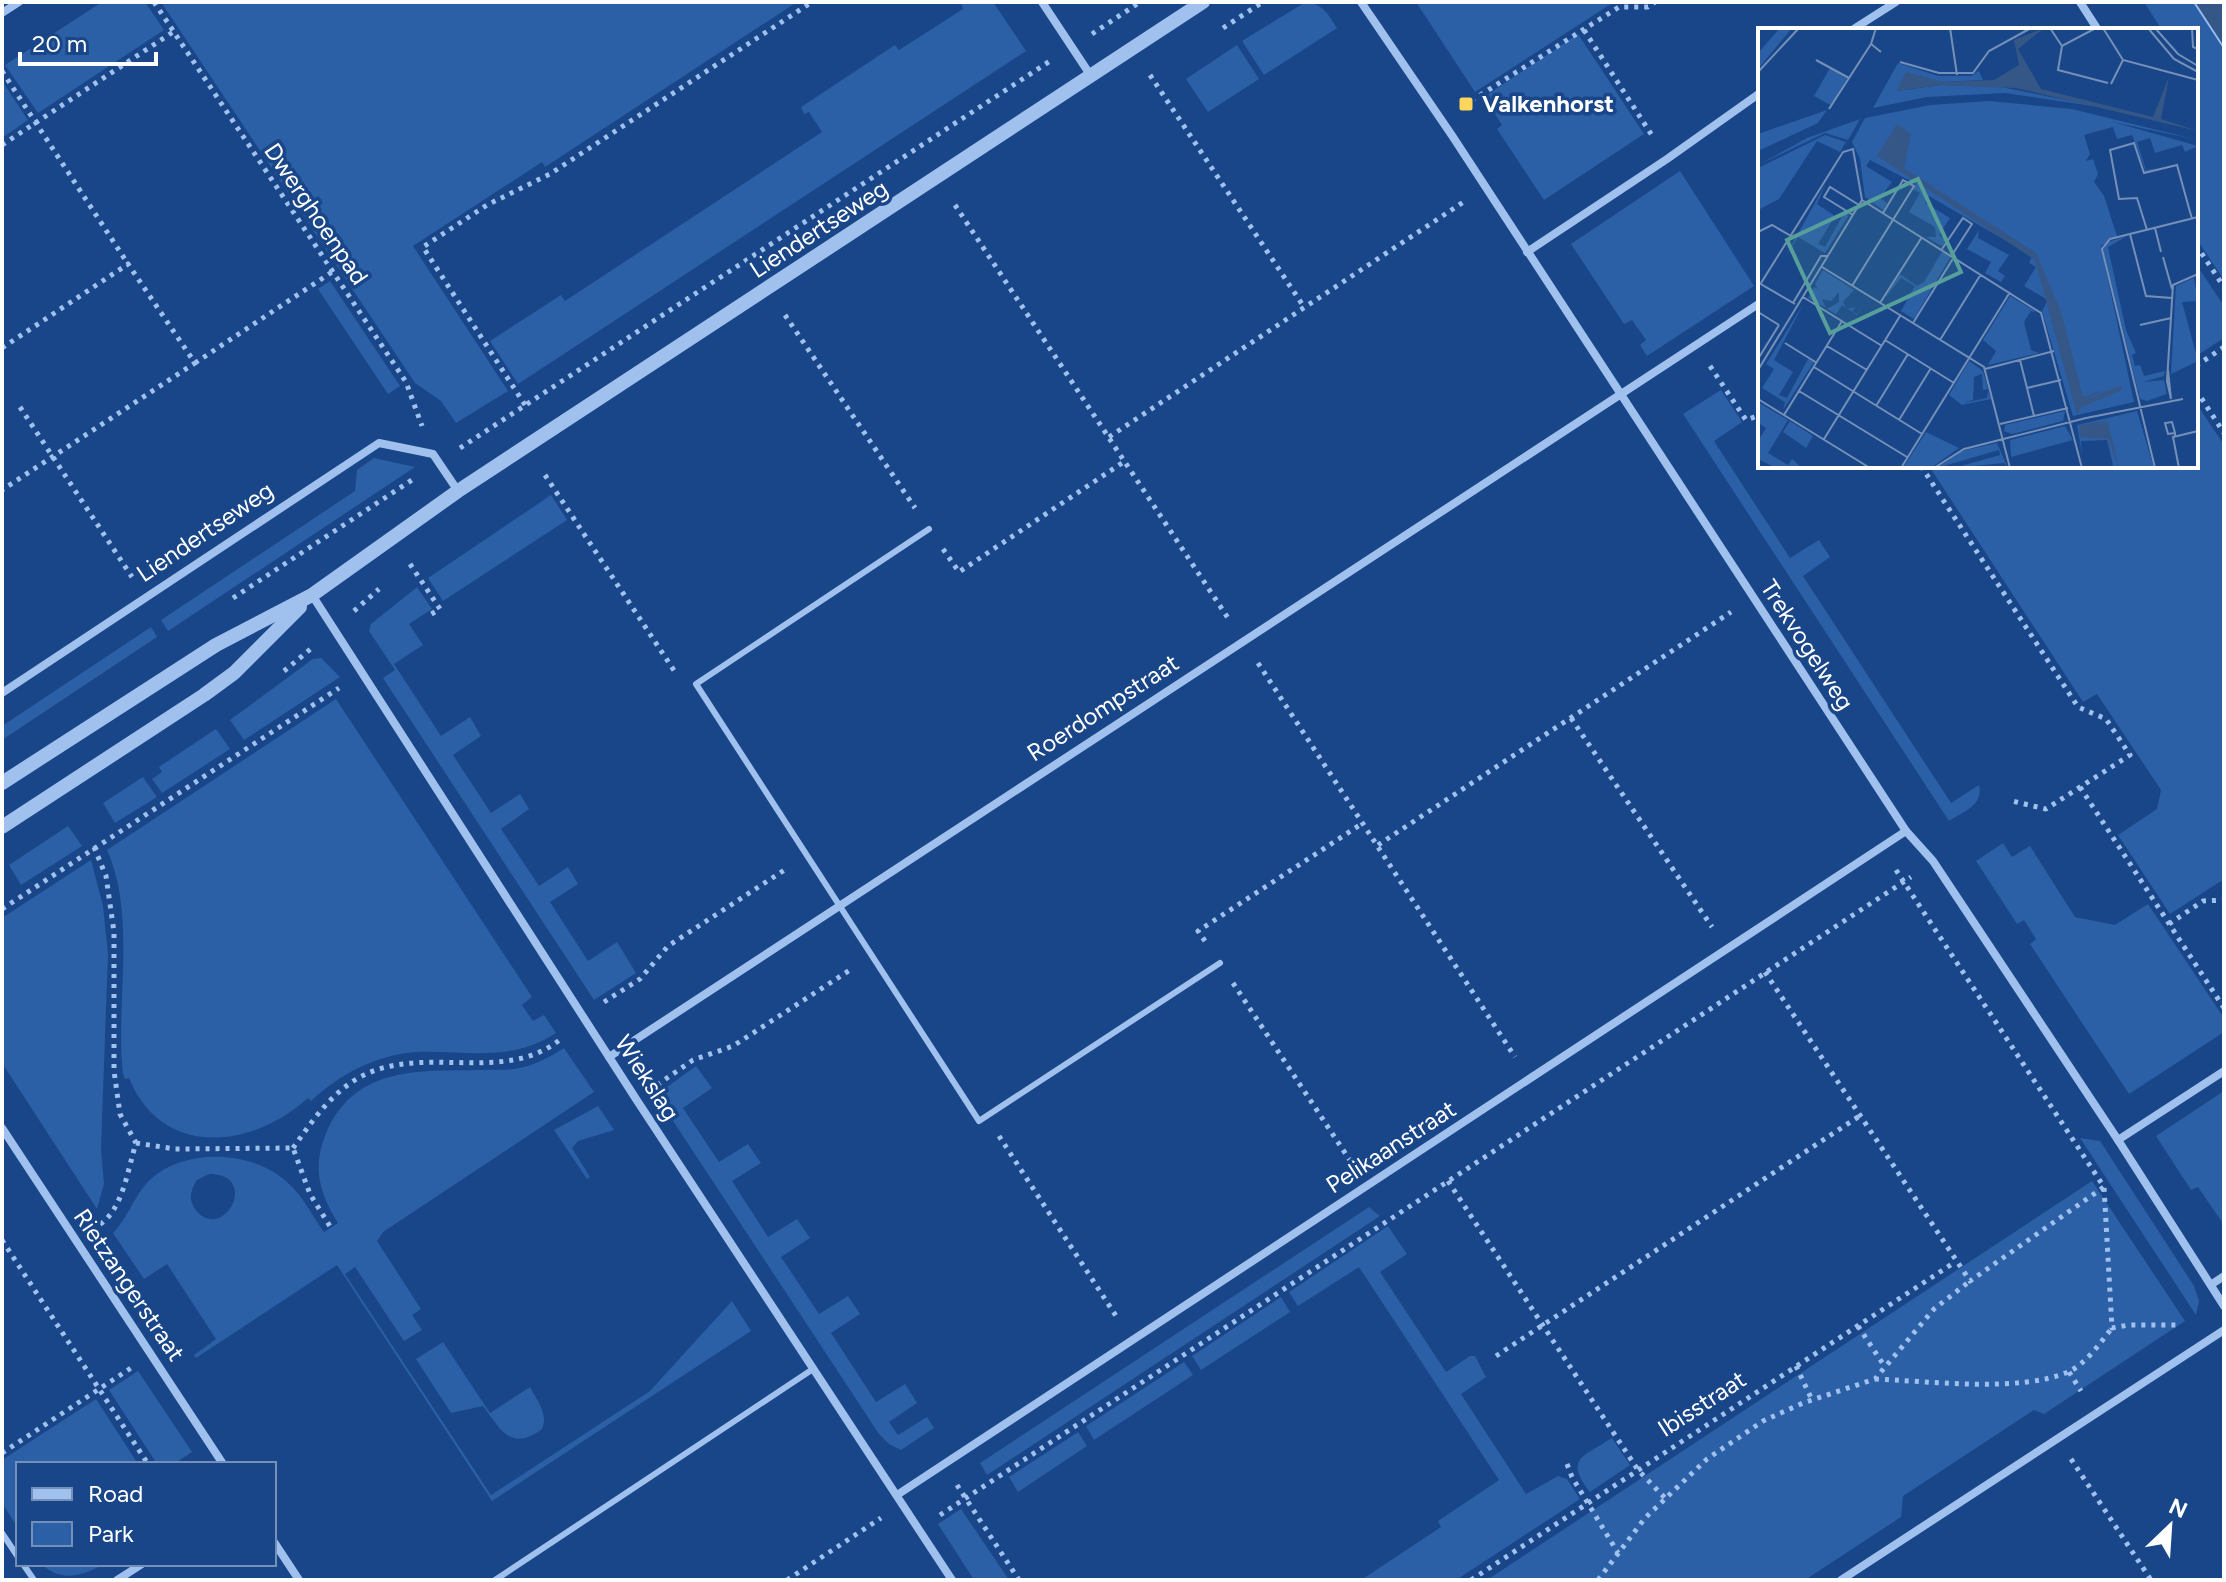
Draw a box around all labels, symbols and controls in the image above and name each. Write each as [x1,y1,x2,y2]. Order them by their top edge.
scale bar [20,16,156,66]
inset map [1758,28,2198,468]
text: 20 m [32,29,87,58]
place label: Valkenhorst [1482,89,1614,118]
marker: Valkenhorst [1457,95,1475,113]
street label: Dwerghoenpad [258,137,374,290]
street label: Liendertseweg [744,173,893,284]
street label: Liendertseweg [131,475,279,588]
street label: Trekvogelweg [1755,574,1860,715]
street label: Roerdompstraat [1022,648,1184,767]
street label: Wiekslag [609,1030,686,1126]
street label: Pelikaanstraat [1320,1094,1461,1199]
street label: Rietzangerstraat [68,1203,191,1366]
street label: Ibisstraat [1652,1364,1751,1443]
legend [16,1462,276,1566]
text: Road [88,1479,143,1508]
north arrow [2130,1486,2210,1566]
text: N [2165,1492,2192,1524]
text: Park [88,1519,134,1548]

